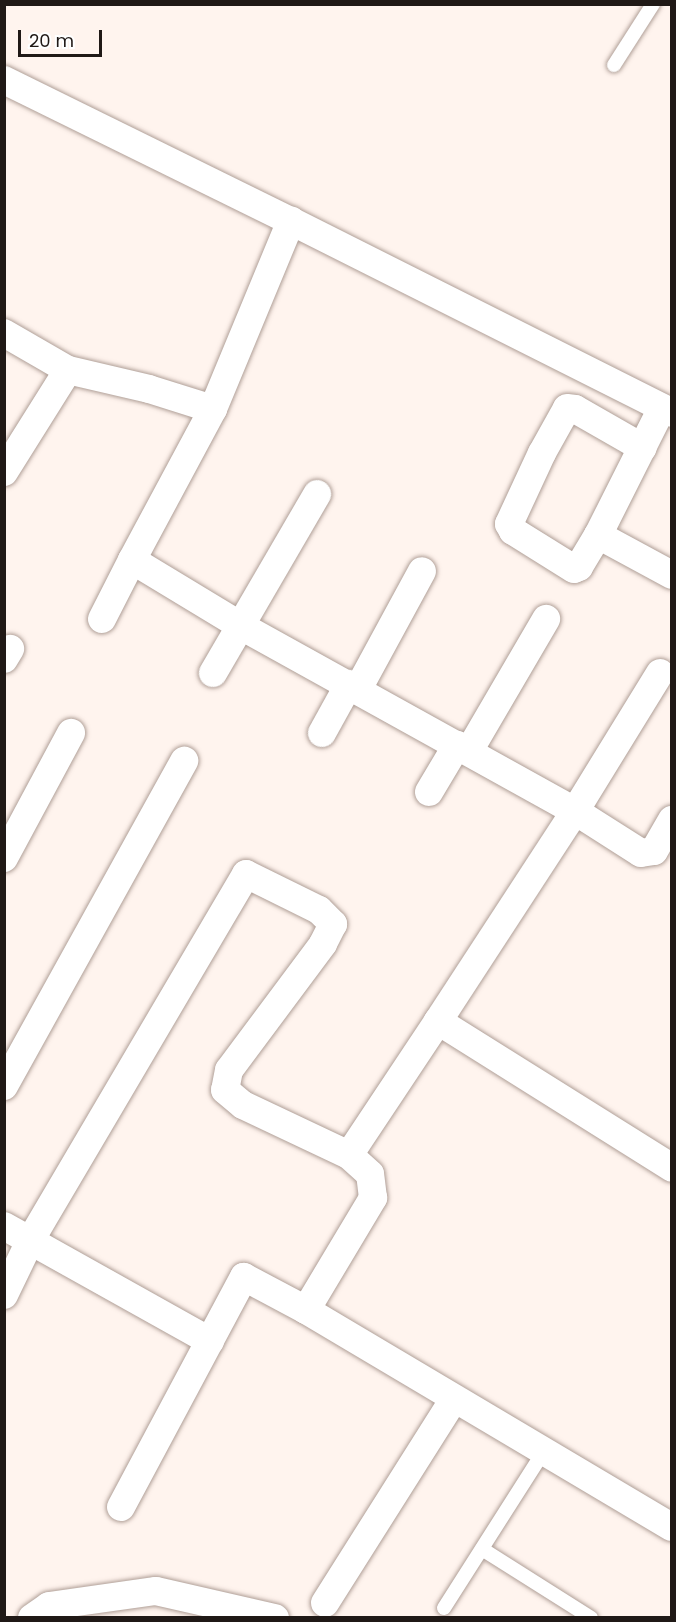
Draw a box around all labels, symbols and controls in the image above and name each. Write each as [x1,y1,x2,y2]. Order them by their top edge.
scale bar [21,18,105,56]
text: 20 m [29,28,74,53]

